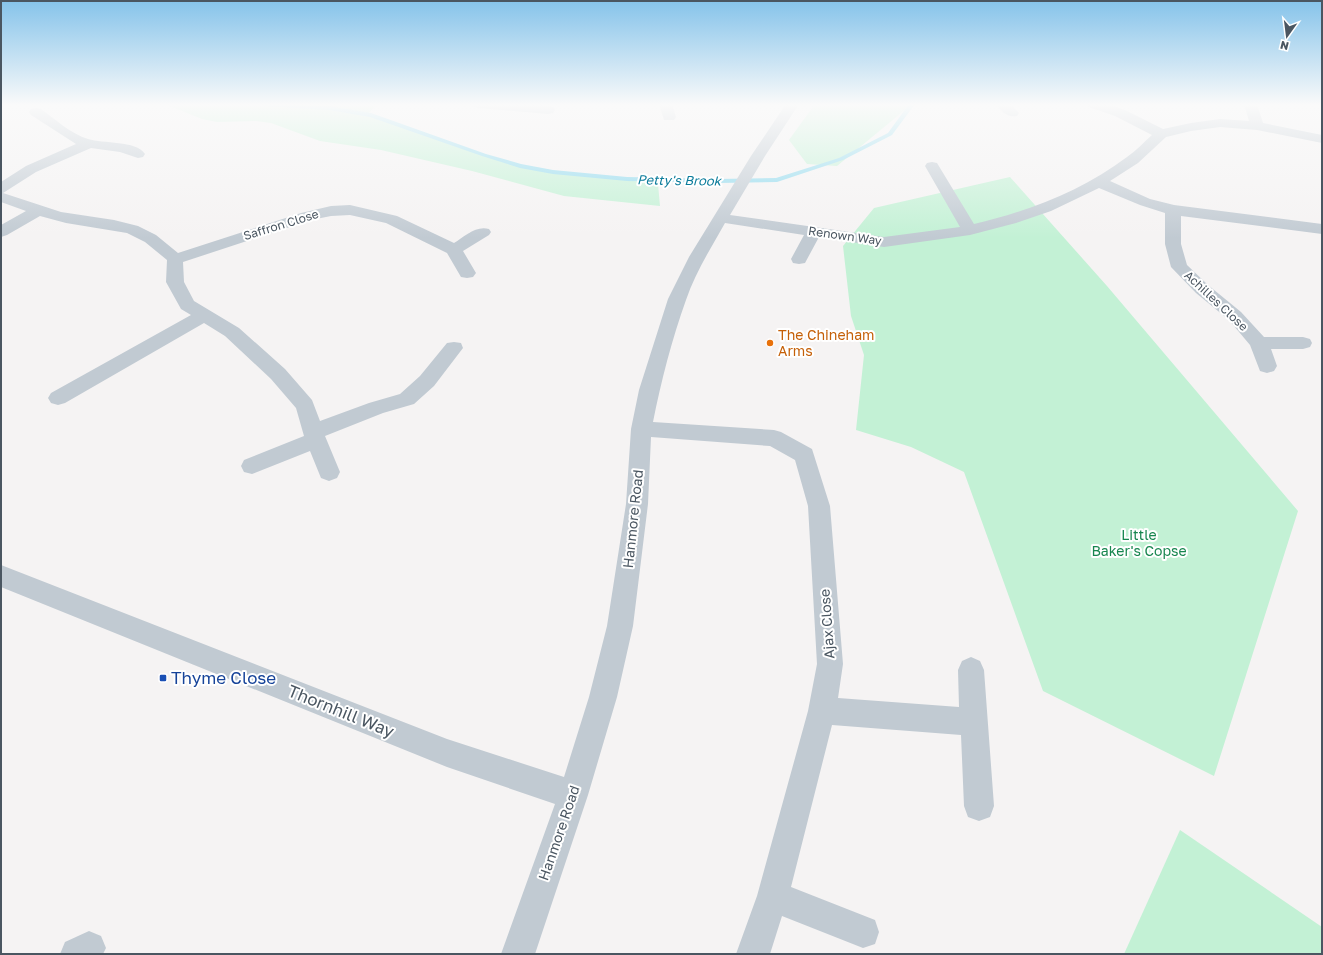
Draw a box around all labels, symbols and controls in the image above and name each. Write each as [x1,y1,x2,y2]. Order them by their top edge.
north arrow [1267,16,1307,56]
text: N [1279,39,1290,54]
water label: Petty's Brook [637,171,723,189]
street label: Saffron Close [241,206,320,243]
street label: Renown Way [807,223,883,248]
street label: Achilles Close [1181,267,1251,334]
place label: The Chineham Arms [778,326,874,359]
marker: The Chineham Arms [765,338,775,348]
street label: Hanmore Road [619,469,646,569]
park label: Little Baker's Copse [1091,526,1187,559]
street label: Ajax Close [816,589,837,660]
place label: Thyme Close [171,667,276,688]
marker: Thyme Close [158,673,168,683]
street label: Thornhill Way [285,680,398,742]
street label: Hanmore Road [534,783,583,883]

